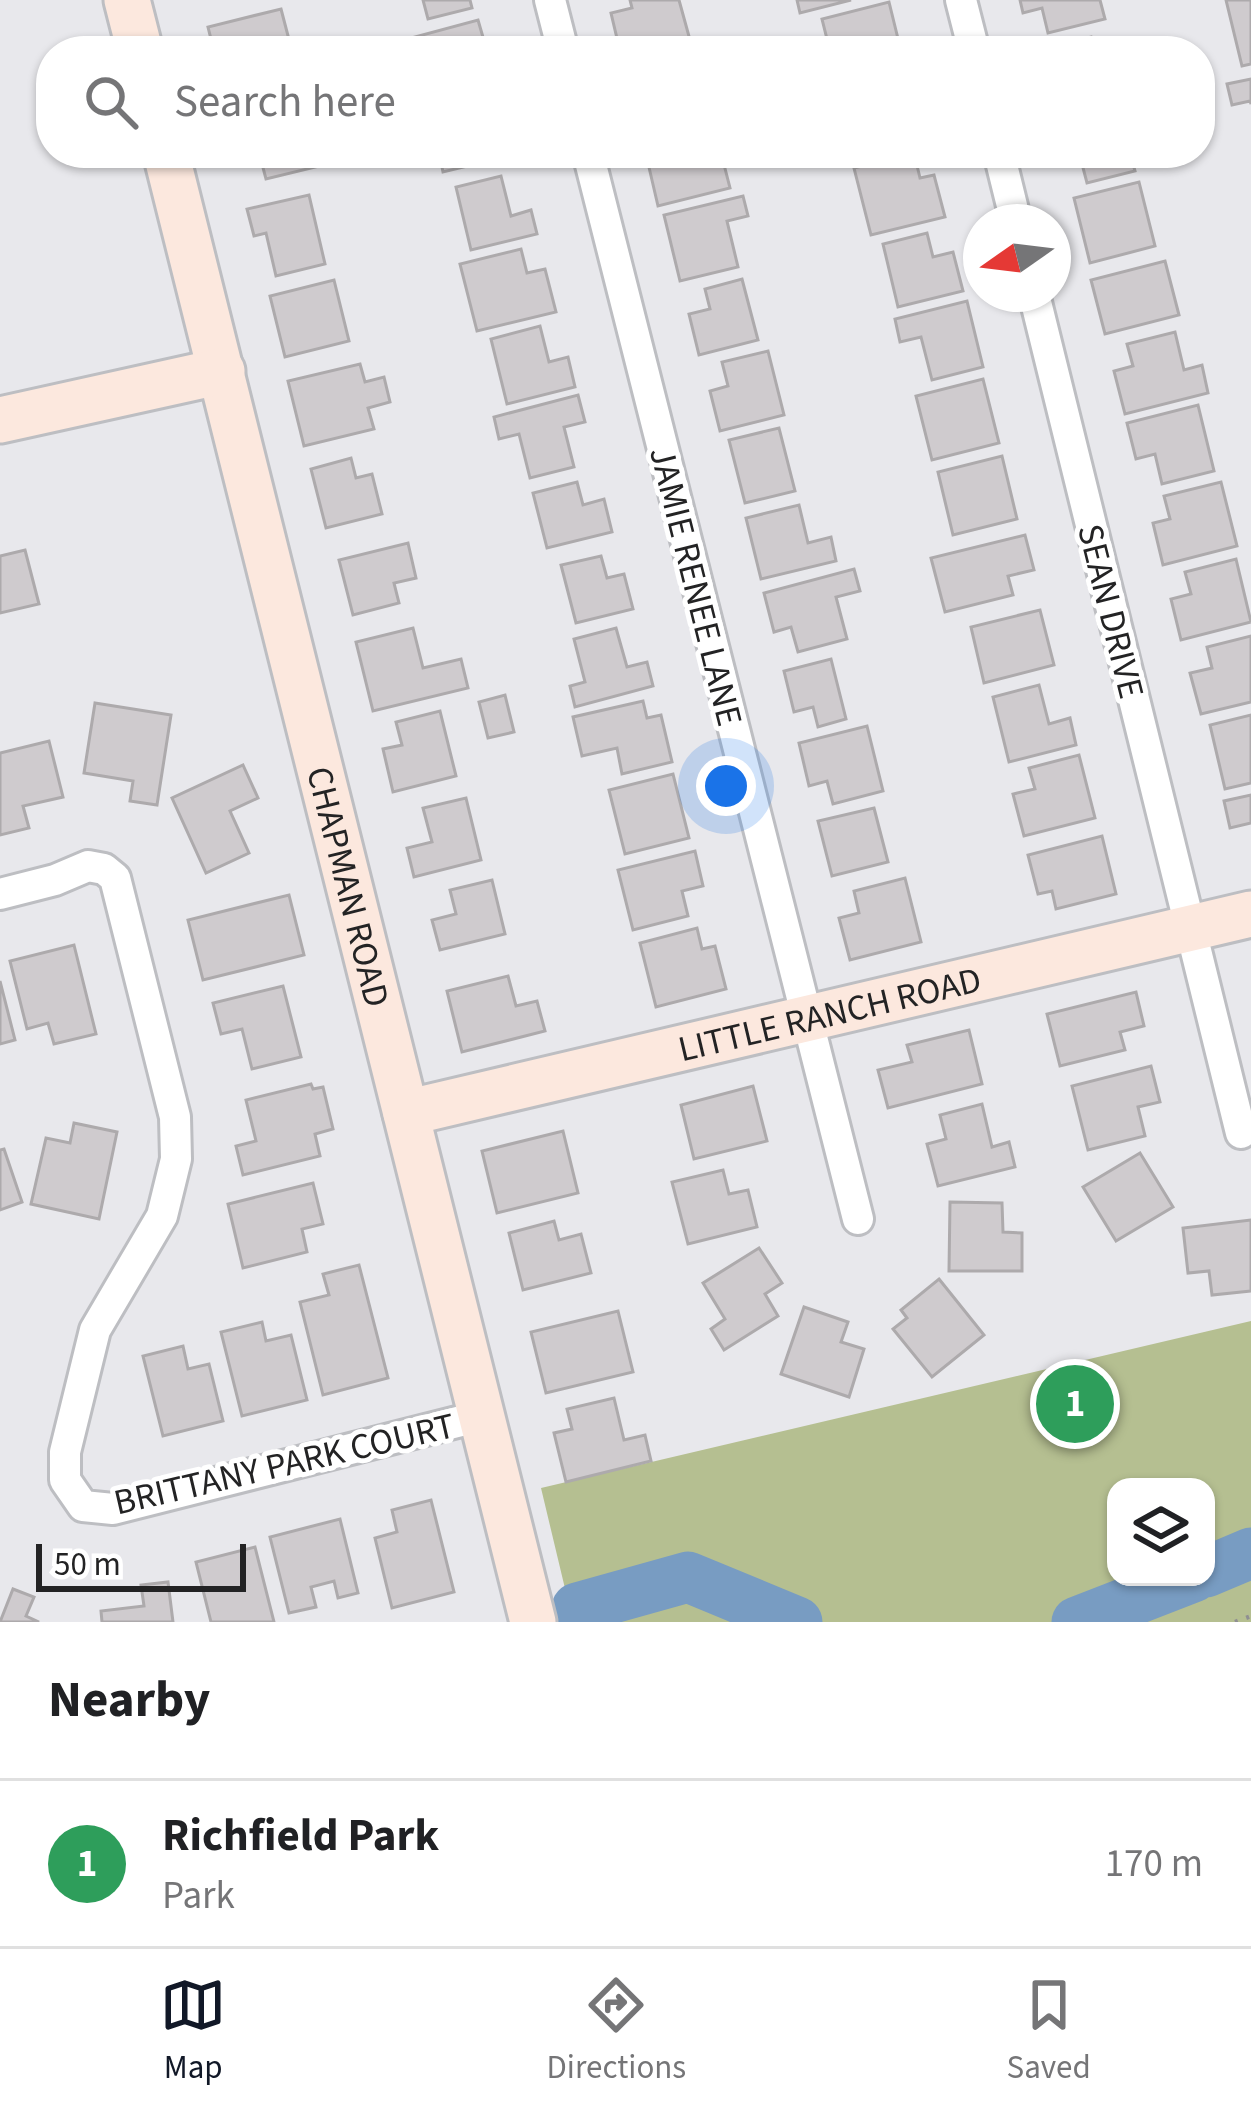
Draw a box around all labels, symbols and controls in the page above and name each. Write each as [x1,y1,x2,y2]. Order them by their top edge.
search box [36,36,1215,168]
icon: search [78,69,144,135]
text: Search here [174,70,396,134]
north arrow [963,204,1071,312]
street label: JAMIE RENEE LANE [636,441,755,731]
street label: SEAN DRIVE [1064,519,1157,704]
your location [696,756,756,816]
street label: CHAPMAN ROAD [293,761,402,1012]
street label: LITTLE RANCH ROAD [673,954,986,1075]
pin: 1 [1036,1359,1114,1449]
street label: BRITTANY PARK COURT [109,1400,460,1528]
map controls [1107,1478,1215,1586]
button: layers [1107,1478,1215,1586]
scale bar [36,1538,246,1591]
text: 50 m [54,1541,121,1588]
text: Nearby [48,1664,210,1736]
text: Richfield Park [162,1804,439,1868]
text: 1 [77,1836,97,1892]
text: 170 m [1105,1836,1203,1892]
text: Park [162,1868,235,1924]
tab: Map [160,1972,226,2091]
tab: Directions [547,1972,686,2091]
tab: Saved [1007,1972,1091,2091]

